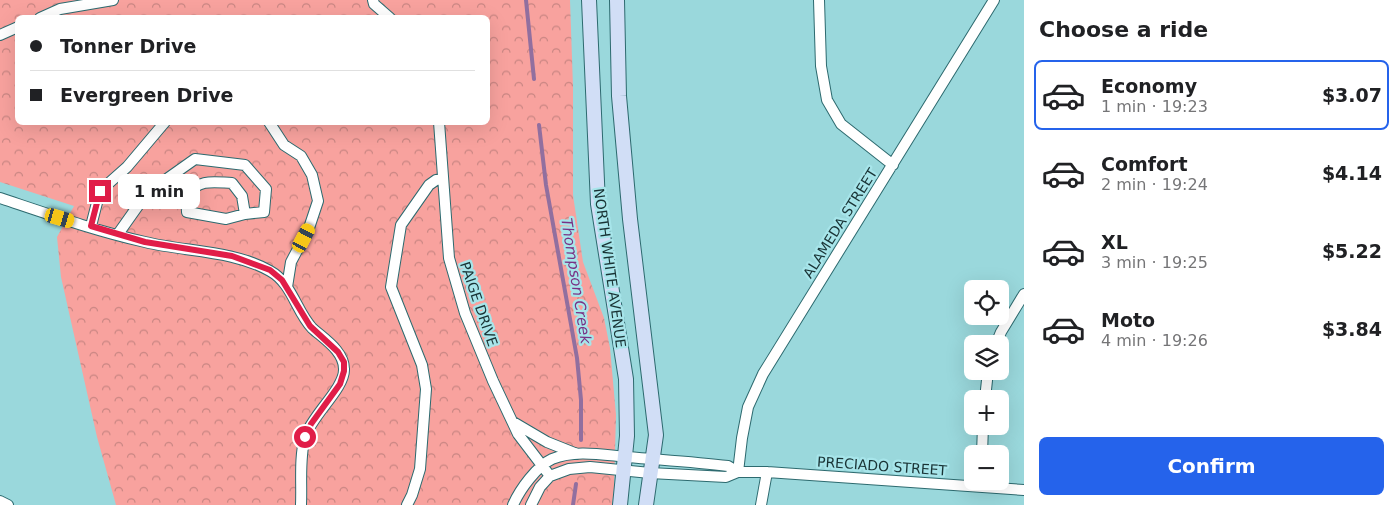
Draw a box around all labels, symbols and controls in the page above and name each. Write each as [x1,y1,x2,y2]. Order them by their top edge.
text: Choose a ride [1039,17,1208,42]
text: Tonner Drive [60,35,196,57]
icon: car [1041,73,1086,118]
text: Economy [1101,75,1197,97]
text: Evergreen Drive [60,84,233,106]
text: $3.07 [1322,84,1382,106]
text: 1 min · 19:23 [1101,97,1208,116]
icon: car [1041,151,1086,196]
text: Comfort [1101,153,1188,175]
text: $4.14 [1322,162,1382,184]
street label: ALAMEDA STREET [800,165,880,281]
callout: 1 min [118,174,200,208]
text: 2 min · 19:24 [1101,175,1208,194]
route end [89,180,111,202]
text: 1 min [134,182,184,201]
street label: NORTH WHITE AVENUE [591,187,629,349]
car [43,207,76,229]
water label: Thompson Creek [557,217,595,346]
car [290,221,317,255]
icon: car [1041,229,1086,274]
text: XL [1101,231,1128,253]
text: $5.22 [1322,240,1382,262]
text: 3 min · 19:25 [1101,253,1208,272]
street label: PAIGE DRIVE [457,260,501,348]
map controls [964,280,1009,490]
button: locate [964,280,1009,325]
icon: car [1041,307,1086,352]
text: Moto [1101,309,1155,331]
text: $3.84 [1322,318,1382,340]
text: 4 min · 19:26 [1101,331,1208,350]
button: layers [964,335,1009,380]
button: + [964,390,1009,435]
route start [294,426,316,448]
button: Confirm [1039,437,1384,495]
button: − [964,445,1009,490]
street label: PRECIADO STREET [817,453,948,479]

